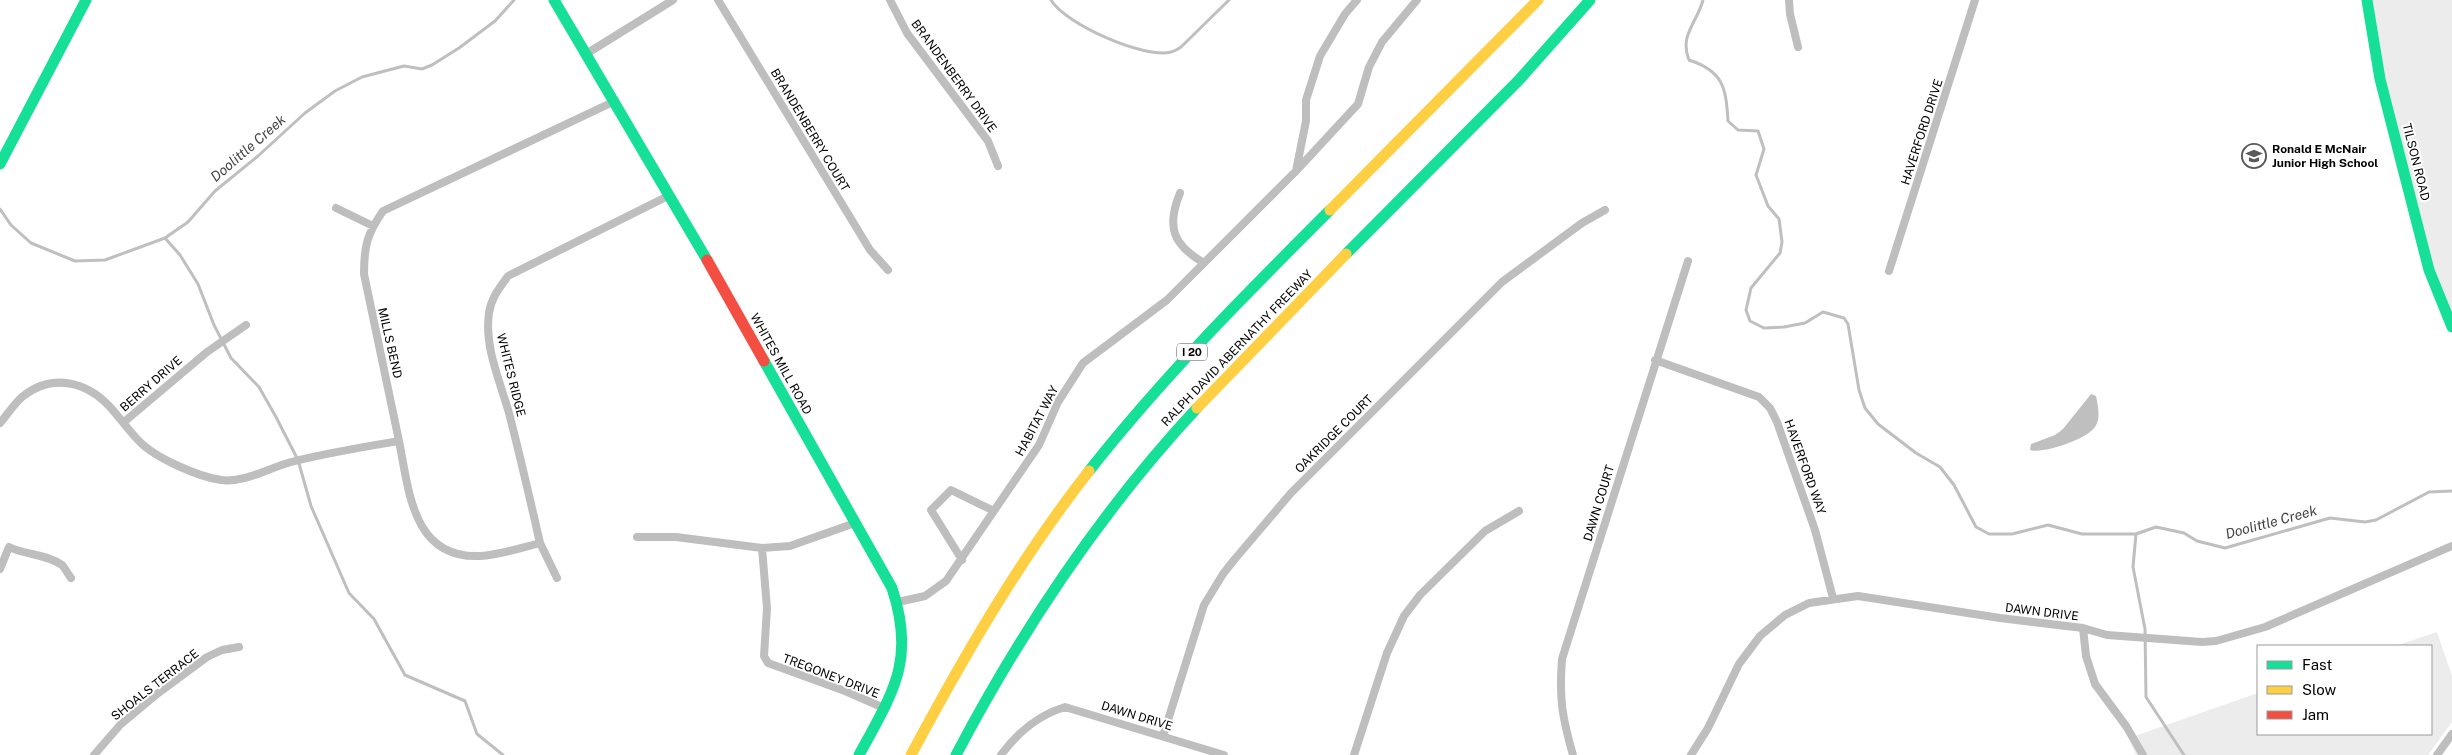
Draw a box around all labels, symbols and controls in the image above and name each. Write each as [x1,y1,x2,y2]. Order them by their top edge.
street label: BRANDENBERRY DRIVE [908,17,1000,135]
street label: BRANDENBERRY COURT [768,66,852,194]
street label: HAVERFORD DRIVE [1898,77,1946,187]
water label: Doolittle Creek [207,111,289,185]
street label: TILSON ROAD [2400,122,2432,202]
place label: Ronald E McNair Junior High School [2272,142,2378,170]
school or university icon: Ronald E McNair Junior High School [2241,143,2267,169]
street label: RALPH DAVID ABERNATHY FREEWAY [1158,267,1316,429]
street label: MILLS BEND [375,306,405,380]
street label: WHITES MILL ROAD [747,311,815,417]
street label: WHITES RIDGE [494,332,528,418]
road number: I 20 [1177,344,1207,361]
street label: BERRY DRIVE [117,353,185,415]
street label: HABITAT WAY [1013,383,1062,459]
street label: OAKRIDGE COURT [1292,392,1376,476]
street label: HAVERFORD WAY [1781,418,1829,517]
street label: DAWN COURT [1581,463,1617,543]
water label: Doolittle Creek [2224,502,2319,542]
street label: DAWN DRIVE [2004,601,2080,623]
legend [2257,645,2432,735]
street label: SHOALS TERRACE [109,647,201,723]
street label: TREGONEY DRIVE [781,651,881,701]
text: Fast [2302,656,2332,673]
text: Slow [2302,681,2337,698]
street label: DAWN DRIVE [1100,699,1174,733]
text: Jam [2302,706,2329,723]

